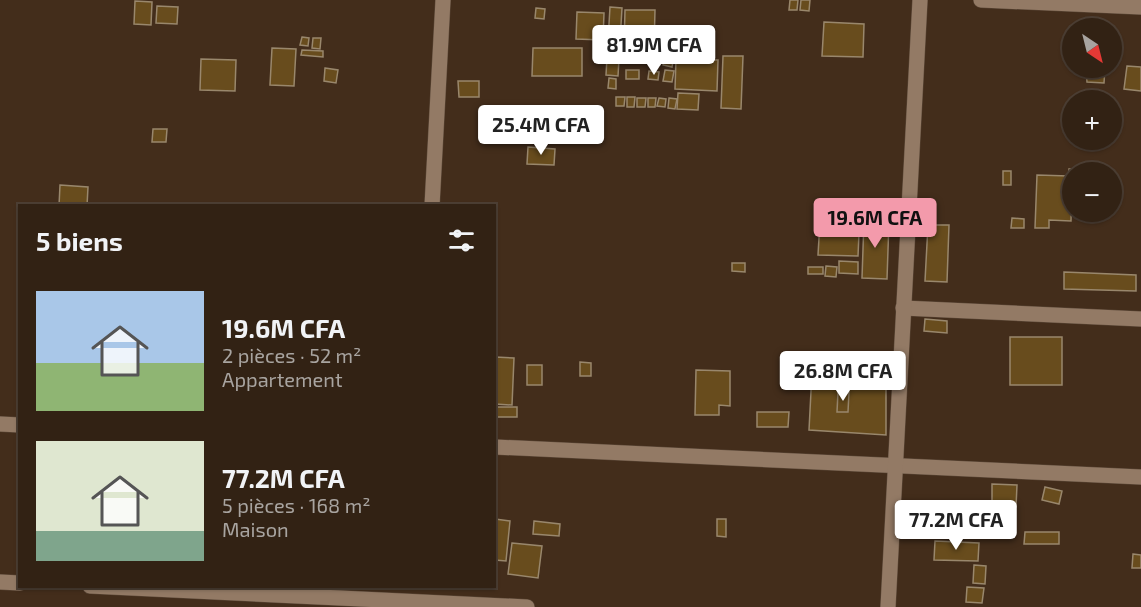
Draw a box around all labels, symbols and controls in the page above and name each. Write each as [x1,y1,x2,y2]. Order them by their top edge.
north arrow [1062,18,1122,78]
map controls [1062,18,1122,222]
pin: 81.9M CFA [585,25,723,76]
text: 81.9M CFA [606,32,702,56]
button: + [1062,90,1122,150]
pin: 25.4M CFA [472,105,610,156]
text: 25.4M CFA [492,112,590,136]
button: − [1062,162,1122,222]
pin: 19.6M CFA [806,198,944,249]
text: 19.6M CFA [828,205,922,229]
icon: filters [445,224,478,257]
text: 5 biens [36,225,123,256]
text: 19.6M CFA [222,312,345,343]
icon: home [84,315,156,387]
text: 2 pièces · 52 m² [222,343,361,367]
pin: 26.8M CFA [774,351,912,402]
text: 26.8M CFA [794,358,892,382]
text: Appartement [222,367,343,391]
text: 77.2M CFA [222,462,345,493]
icon: home [84,465,156,537]
text: 5 pièces · 168 m² [222,493,370,517]
pin: 77.2M CFA [887,500,1025,551]
text: 77.2M CFA [909,507,1003,531]
text: Maison [222,517,289,541]

